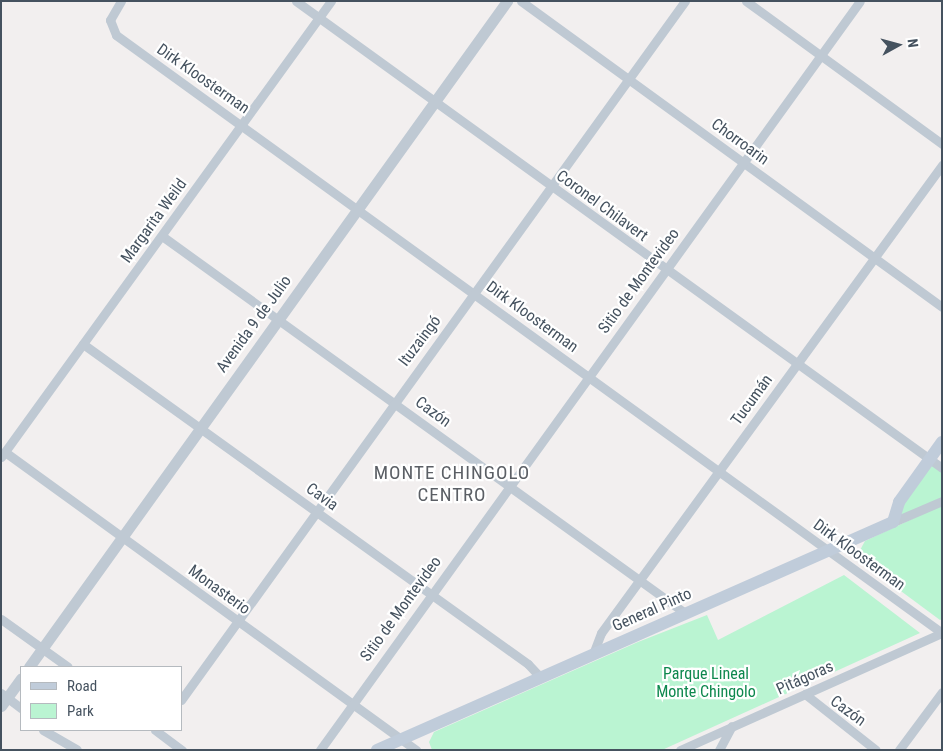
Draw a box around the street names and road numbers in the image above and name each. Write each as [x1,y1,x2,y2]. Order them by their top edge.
street label: Dirk Kloosterman [153,40,253,118]
street label: Chorroarin [707,115,773,169]
street label: Coronel Chilavert [553,166,651,246]
street label: Margarita Weild [117,175,191,267]
street label: Sitio de Montevideo [594,225,684,337]
street label: Avenida 9 de Julio [212,272,296,376]
street label: Dirk Kloosterman [482,277,582,357]
street label: Ituzaingó [395,312,445,370]
street label: Tucumán [727,371,777,429]
street label: Cazón [411,393,455,431]
street label: Cavia [302,479,342,515]
street label: Dirk Kloosterman [809,515,909,595]
street label: Sitio de Montevideo [356,553,446,665]
street label: Monasterio [184,561,254,619]
street label: General Pinto [609,584,695,636]
street label: Pitágoras [774,657,836,699]
street label: Cazón [826,692,870,730]

